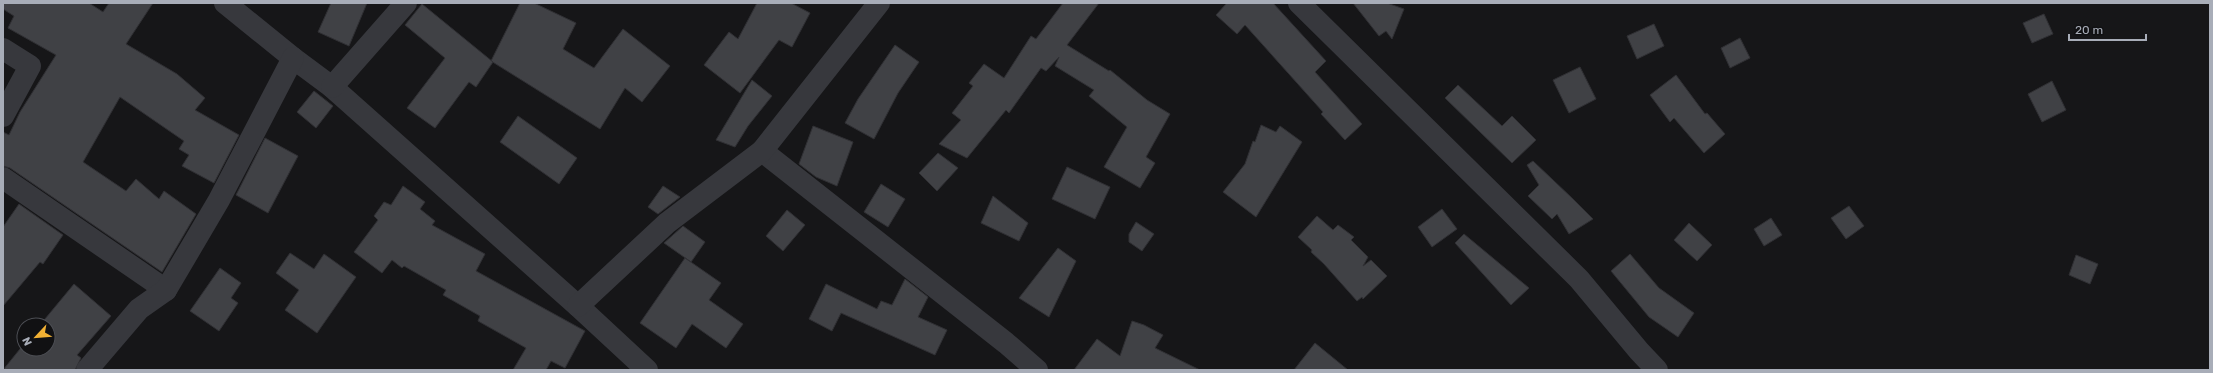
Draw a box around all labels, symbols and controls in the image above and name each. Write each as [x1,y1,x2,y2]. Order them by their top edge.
scale bar [2069,16,2146,42]
text: 20 m [2075,23,2103,37]
north arrow [16,317,56,357]
text: N [20,335,35,348]

